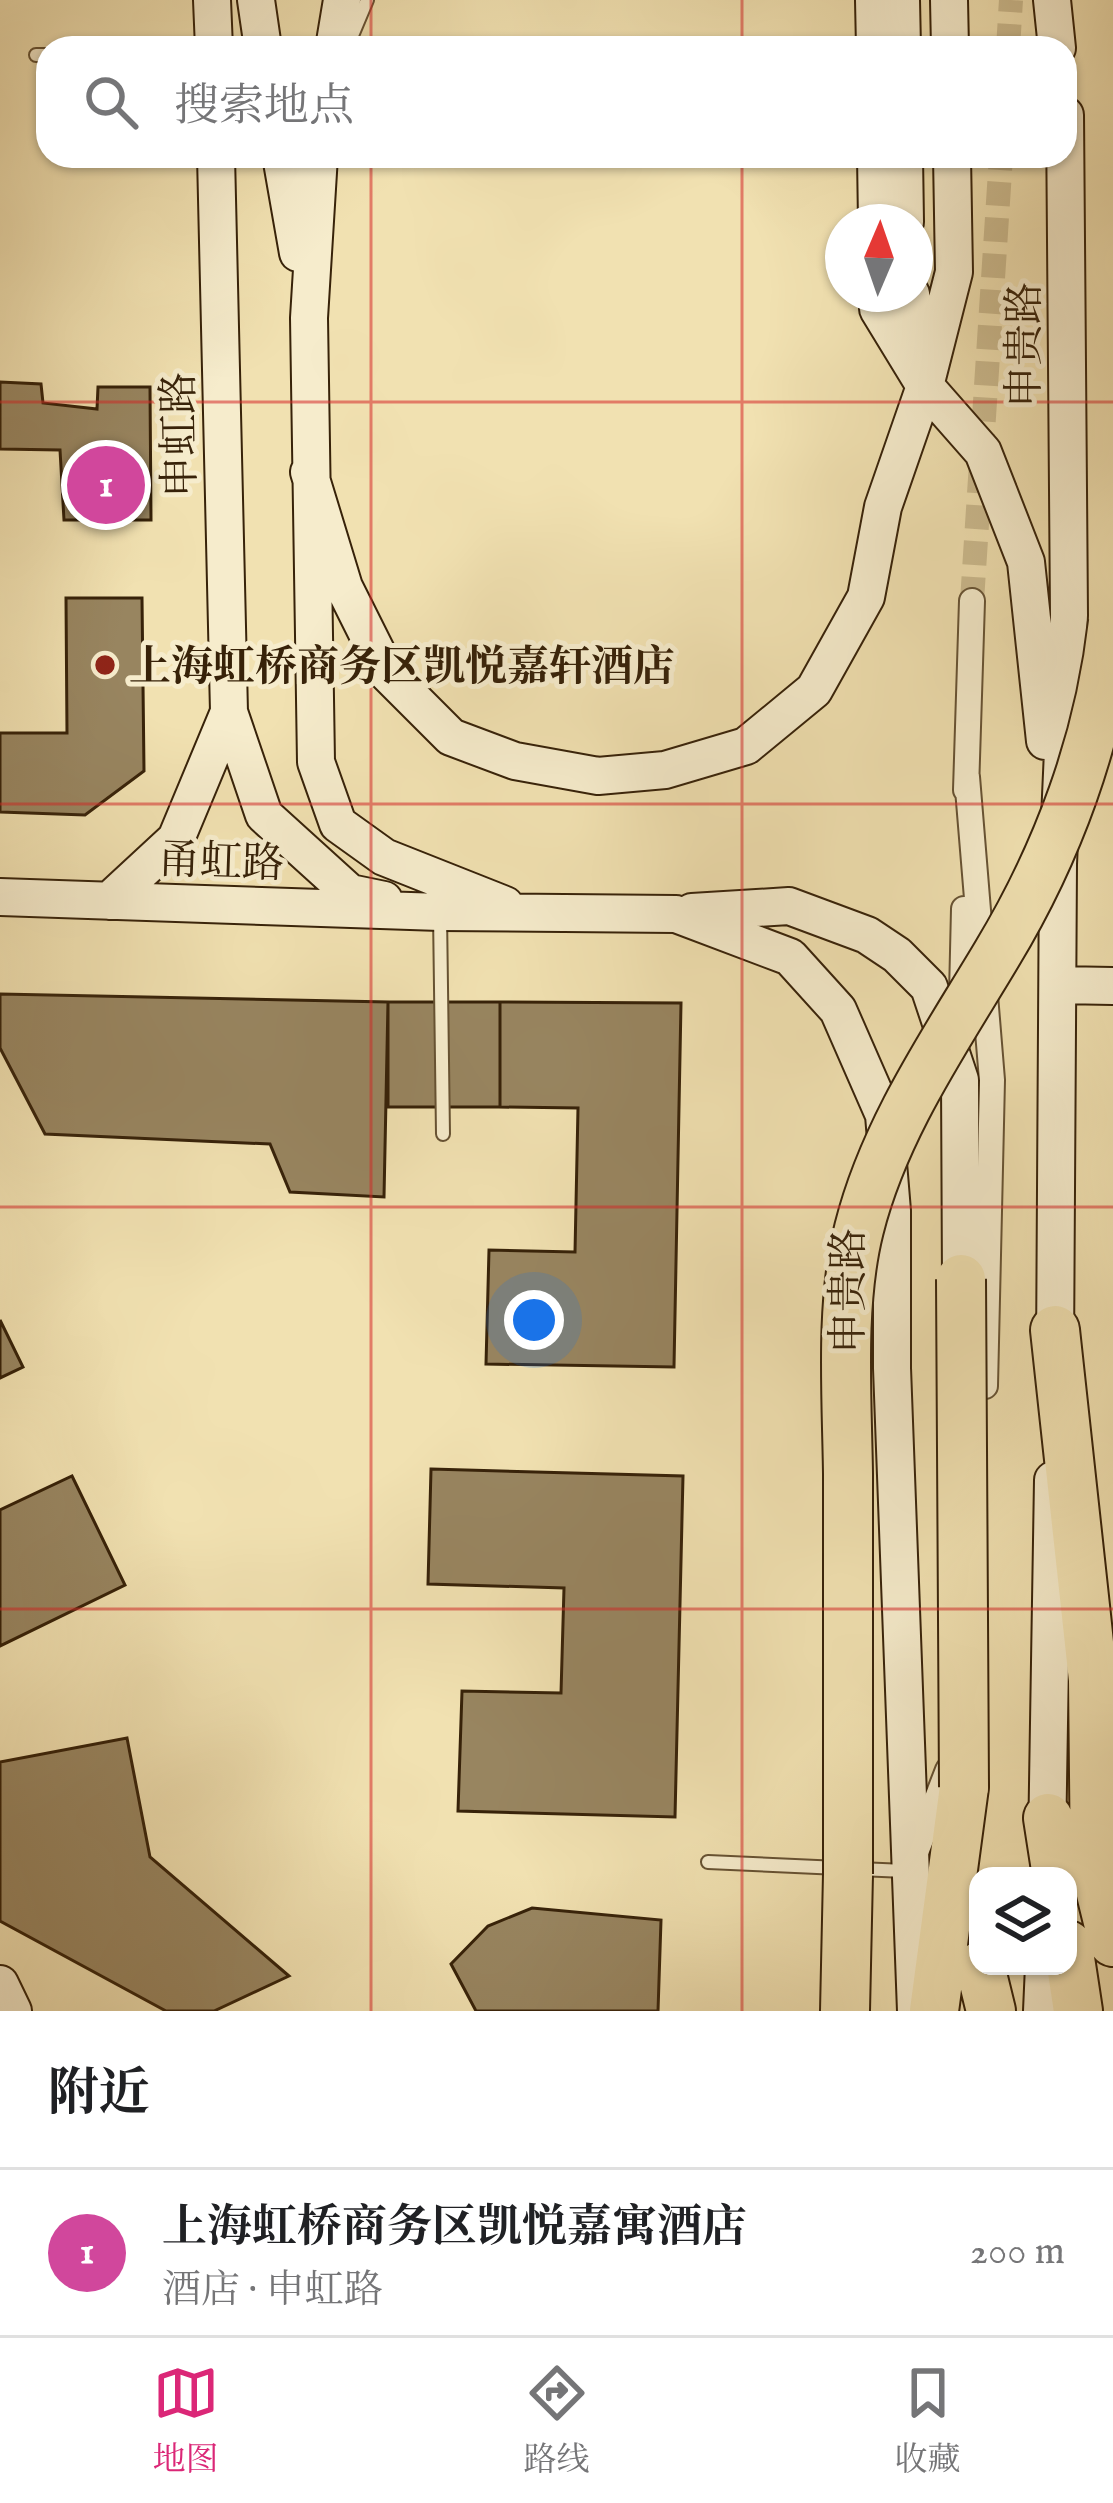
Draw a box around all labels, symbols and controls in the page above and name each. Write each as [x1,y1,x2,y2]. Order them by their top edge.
search box [36,36,1077,168]
icon: search [78,69,144,135]
text: 搜索地点 [174,79,354,136]
north arrow [825,204,933,312]
street label: 申贵路 [1000,282,1053,408]
street label: 申虹路 [154,371,209,498]
pin: 1 [67,440,145,530]
place label: 上海虹桥商务区凯悦嘉轩酒店 [129,642,675,695]
marker: 上海虹桥商务区凯悦嘉轩酒店 [92,652,118,678]
street label: 甬虹路 [157,835,285,892]
street label: 申贵路 [824,1228,877,1354]
your location [504,1290,564,1350]
map controls [969,1867,1077,1975]
button: layers [969,1867,1077,1975]
text: 附近 [48,2063,150,2128]
text: 上海虹桥商务区凯悦嘉寓酒店 [162,2200,747,2257]
text: 1 [80,2228,94,2277]
text: 200 m [970,2228,1065,2277]
text: 酒店 · 申虹路 [162,2267,383,2316]
tab: 地图 [153,2360,219,2482]
tab: 路线 [524,2360,590,2482]
tab: 收藏 [895,2360,961,2482]

